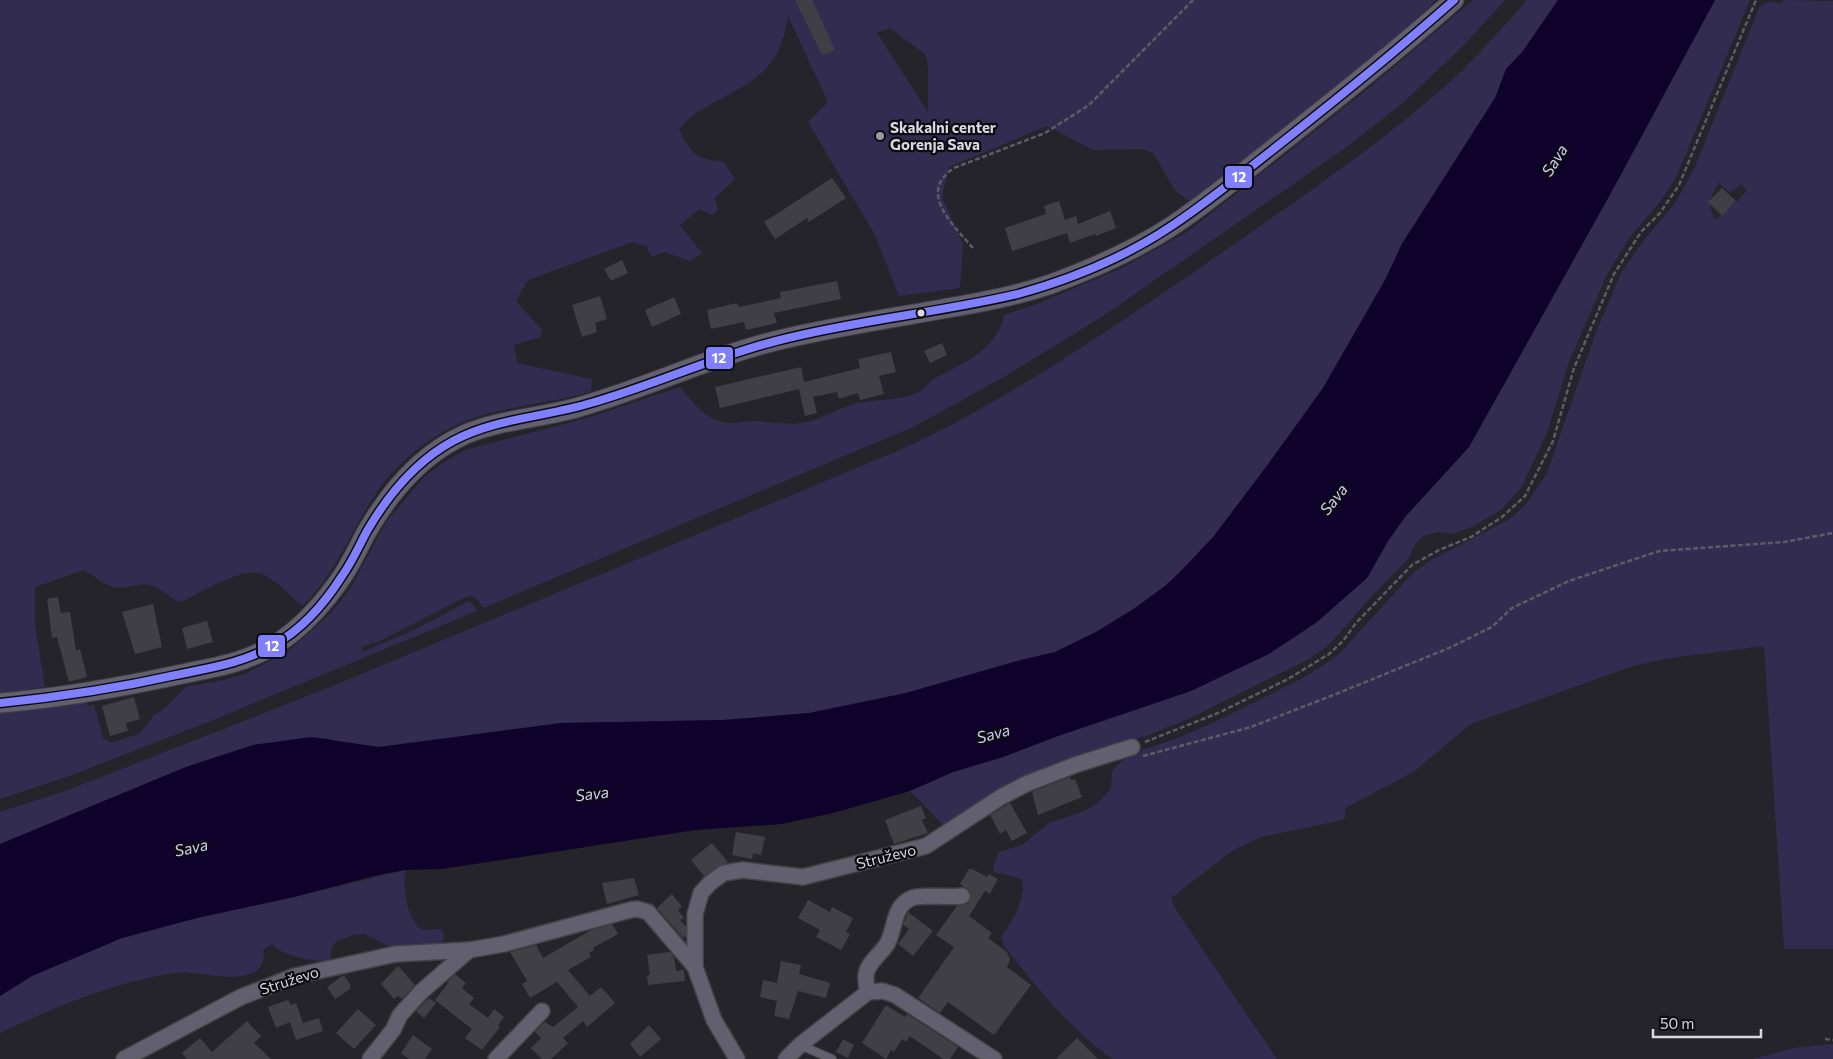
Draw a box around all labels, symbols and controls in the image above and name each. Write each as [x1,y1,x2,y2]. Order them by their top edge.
place label: Skakalni center Gorenja Sava [890,118,996,153]
marker: Skakalni center Gorenja Sava [874,130,886,142]
water label: Sava [1537,141,1571,179]
line badge: 12 [1224,165,1253,189]
text: 12 [1232,168,1246,185]
unlabelled marker [916,308,926,318]
line badge: 12 [705,346,734,370]
text: 12 [712,349,726,366]
water label: Sava [1315,480,1351,518]
line badge: 12 [257,634,286,658]
text: 12 [265,637,279,654]
water label: Sava [974,719,1012,747]
water label: Sava [574,782,610,804]
water label: Sava [172,834,210,860]
street label: Struževo [854,840,918,872]
street label: Struževo [257,962,321,998]
scale bar [1653,1006,1760,1038]
text: 50 m [1660,1014,1694,1032]

